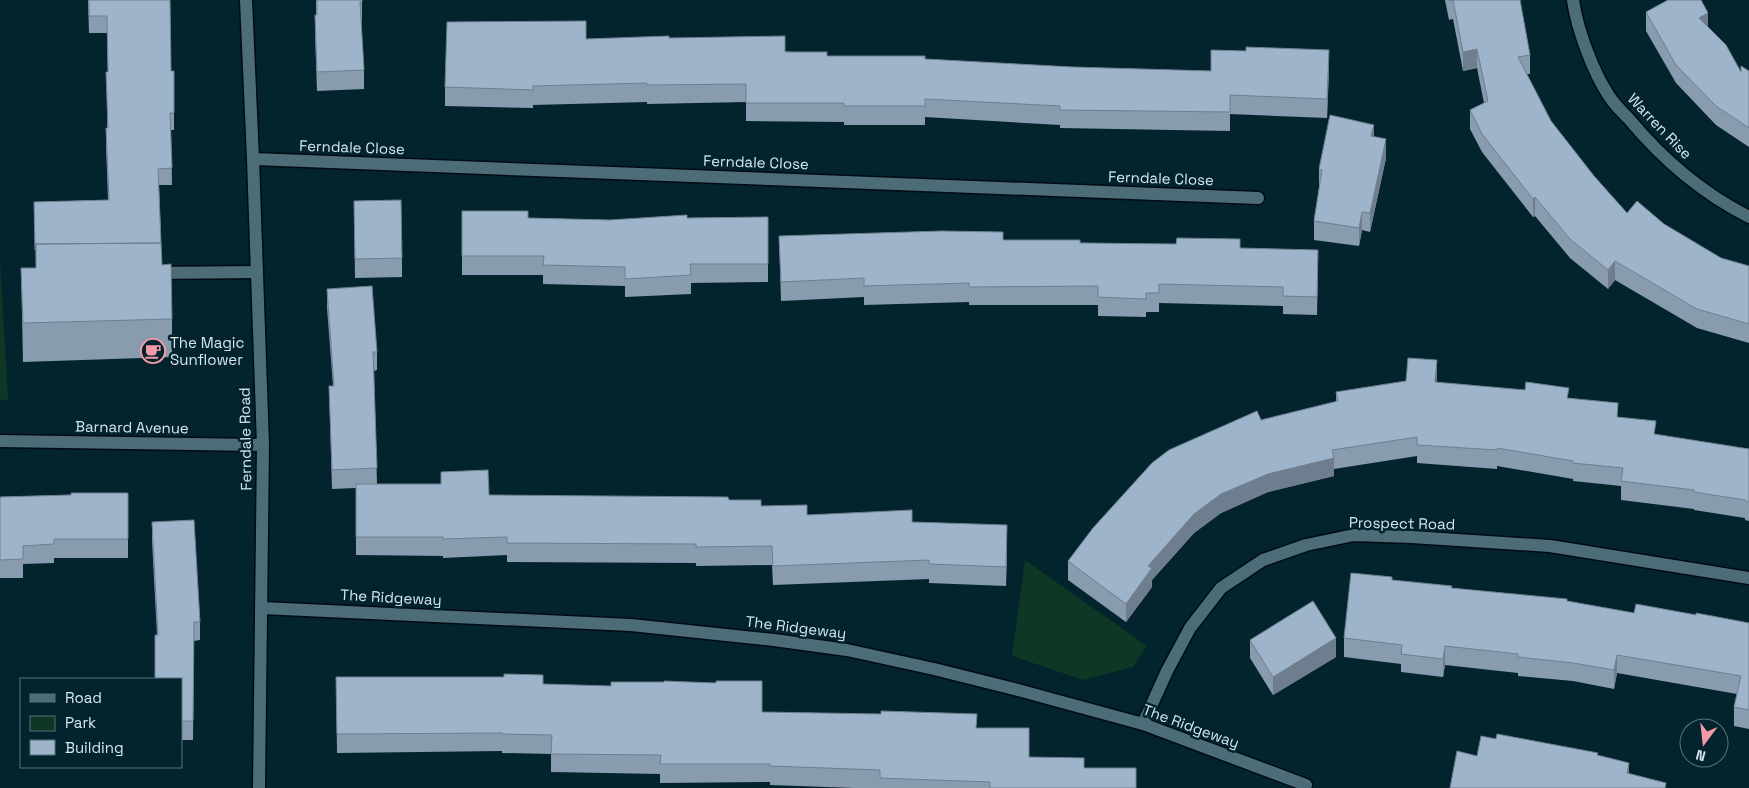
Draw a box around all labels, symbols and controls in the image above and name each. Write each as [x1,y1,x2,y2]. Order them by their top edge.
street label: Warren Rise [1624,89,1696,163]
street label: Ferndale Close [299,136,405,158]
street label: Ferndale Close [703,151,809,173]
street label: Ferndale Close [1108,167,1214,189]
place label: The Magic Sunflower [170,333,244,369]
cafe icon: The Magic Sunflower [140,338,166,364]
street label: Ferndale Road [235,387,255,491]
street label: Barnard Avenue [75,417,189,437]
street label: Prospect Road [1349,513,1455,533]
street label: The Ridgeway [340,585,442,609]
street label: The Ridgeway [745,611,847,643]
legend [20,678,182,768]
text: Road [65,688,102,707]
street label: The Ridgeway [1140,700,1242,752]
text: Park [65,713,96,732]
north arrow [1679,718,1729,768]
text: Building [65,738,124,757]
text: N [1694,746,1708,765]

